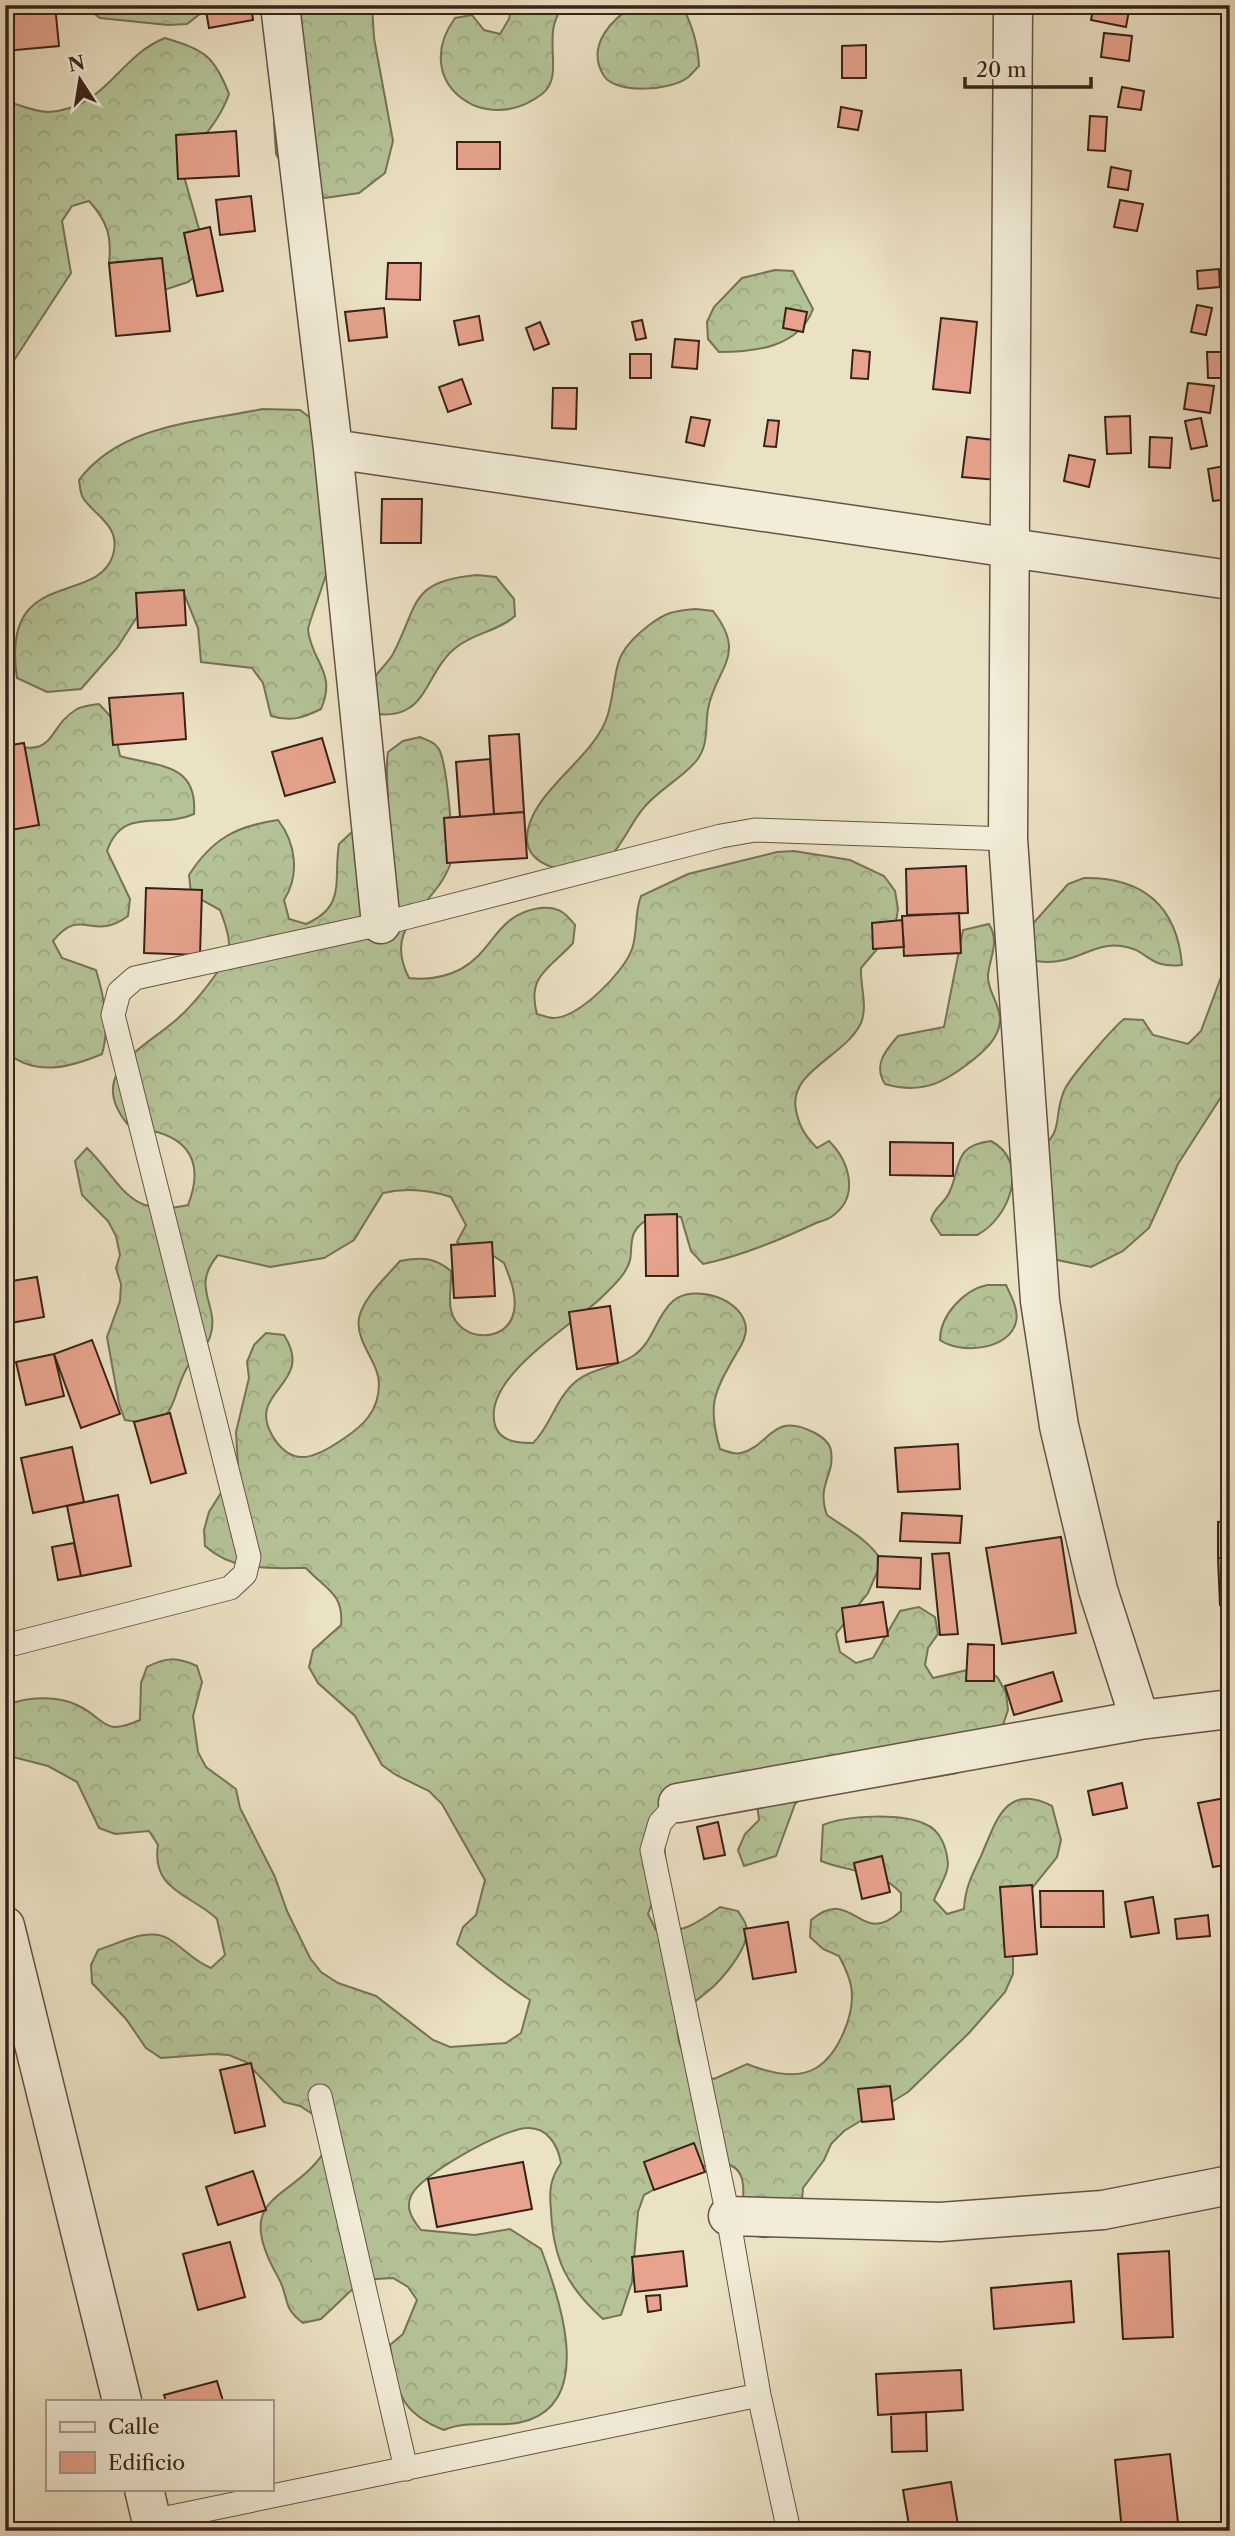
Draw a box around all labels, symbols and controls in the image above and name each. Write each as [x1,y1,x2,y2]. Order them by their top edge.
north arrow [46,46,116,116]
scale bar [965,46,1092,90]
text: N [66,51,87,77]
text: 20 m [976,57,1027,82]
legend [46,2400,273,2490]
text: Calle [108,2414,160,2439]
text: Edificio [108,2450,185,2475]

